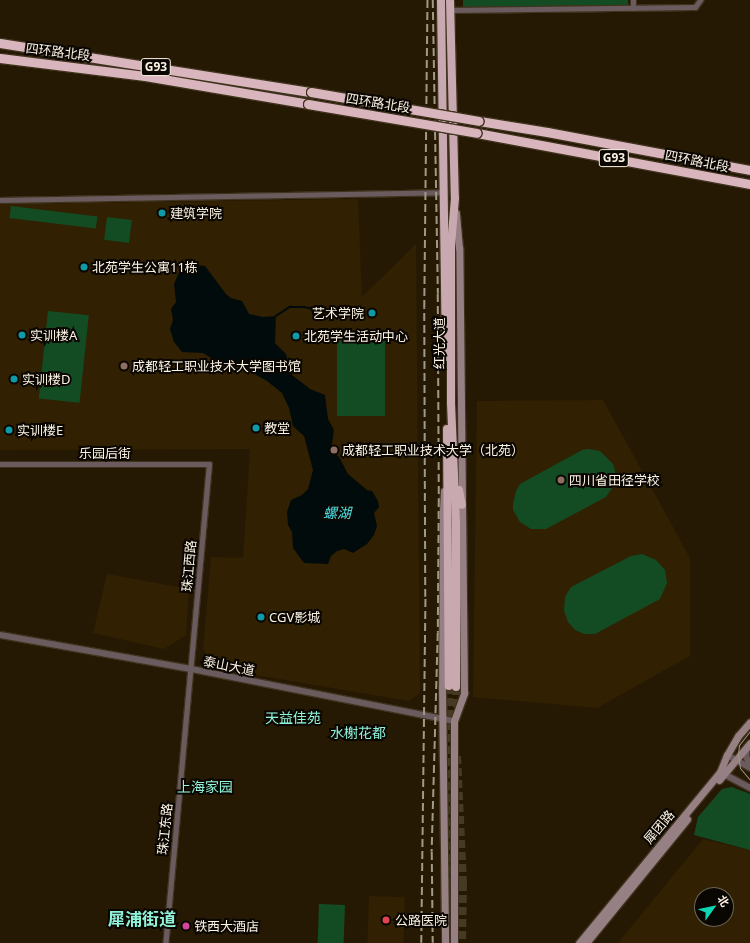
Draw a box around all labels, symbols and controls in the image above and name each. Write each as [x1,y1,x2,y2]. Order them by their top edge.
street label: 四环路北段 [25,40,91,64]
road number: G93 [140,57,172,77]
street label: 四环路北段 [345,90,411,116]
street label: 四环路北段 [664,147,730,175]
road number: G93 [598,148,630,168]
place label: 建筑学院 [170,205,222,221]
marker: 建筑学院 [157,208,167,218]
place label: 北苑学生公寓11栋 [92,259,198,275]
marker: 北苑学生公寓11栋 [79,262,89,272]
place label: 艺术学院 [312,305,364,321]
marker: 艺术学院 [367,308,377,318]
street label: 红光大道 [431,317,447,369]
place label: 实训楼A [30,327,77,343]
place label: 北苑学生活动中心 [304,328,408,344]
marker: 实训楼A [17,330,27,340]
marker: 北苑学生活动中心 [291,331,301,341]
place label: 成都轻工职业技术大学图书馆 [132,358,301,374]
marker: 成都轻工职业技术大学图书馆 [119,361,129,371]
place label: 实训楼D [22,371,70,387]
marker: 实训楼D [9,374,19,384]
place label: 教堂 [264,420,290,436]
place label: 实训楼E [17,422,63,438]
marker: 教堂 [251,423,261,433]
marker: 实训楼E [4,425,14,435]
place label: 成都轻工职业技术大学（北苑） [342,442,524,458]
street label: 乐园后街 [79,445,131,461]
marker: 成都轻工职业技术大学（北苑） [329,445,339,455]
place label: 四川省田径学校 [569,472,660,488]
marker: 四川省田径学校 [556,475,566,485]
water label: 螺湖 [323,505,351,521]
street label: 珠江西路 [179,539,199,593]
place label: CGV影城 [269,609,320,625]
marker: CGV影城 [256,612,266,622]
street label: 泰山大道 [202,653,256,679]
district label: 天益佳苑 [265,710,321,726]
district label: 水榭花都 [330,725,386,741]
district label: 上海家园 [177,779,233,795]
street label: 珠江东路 [155,802,175,856]
street label: 犀团路 [640,807,678,847]
north arrow [694,887,734,927]
text: 北 [714,892,733,909]
district label: 犀浦街道 [108,909,176,929]
place label: 公路医院 [395,912,447,928]
marker: 公路医院 [380,914,392,926]
place label: 铁西大酒店 [194,918,259,934]
marker: 铁西大酒店 [181,921,191,931]

